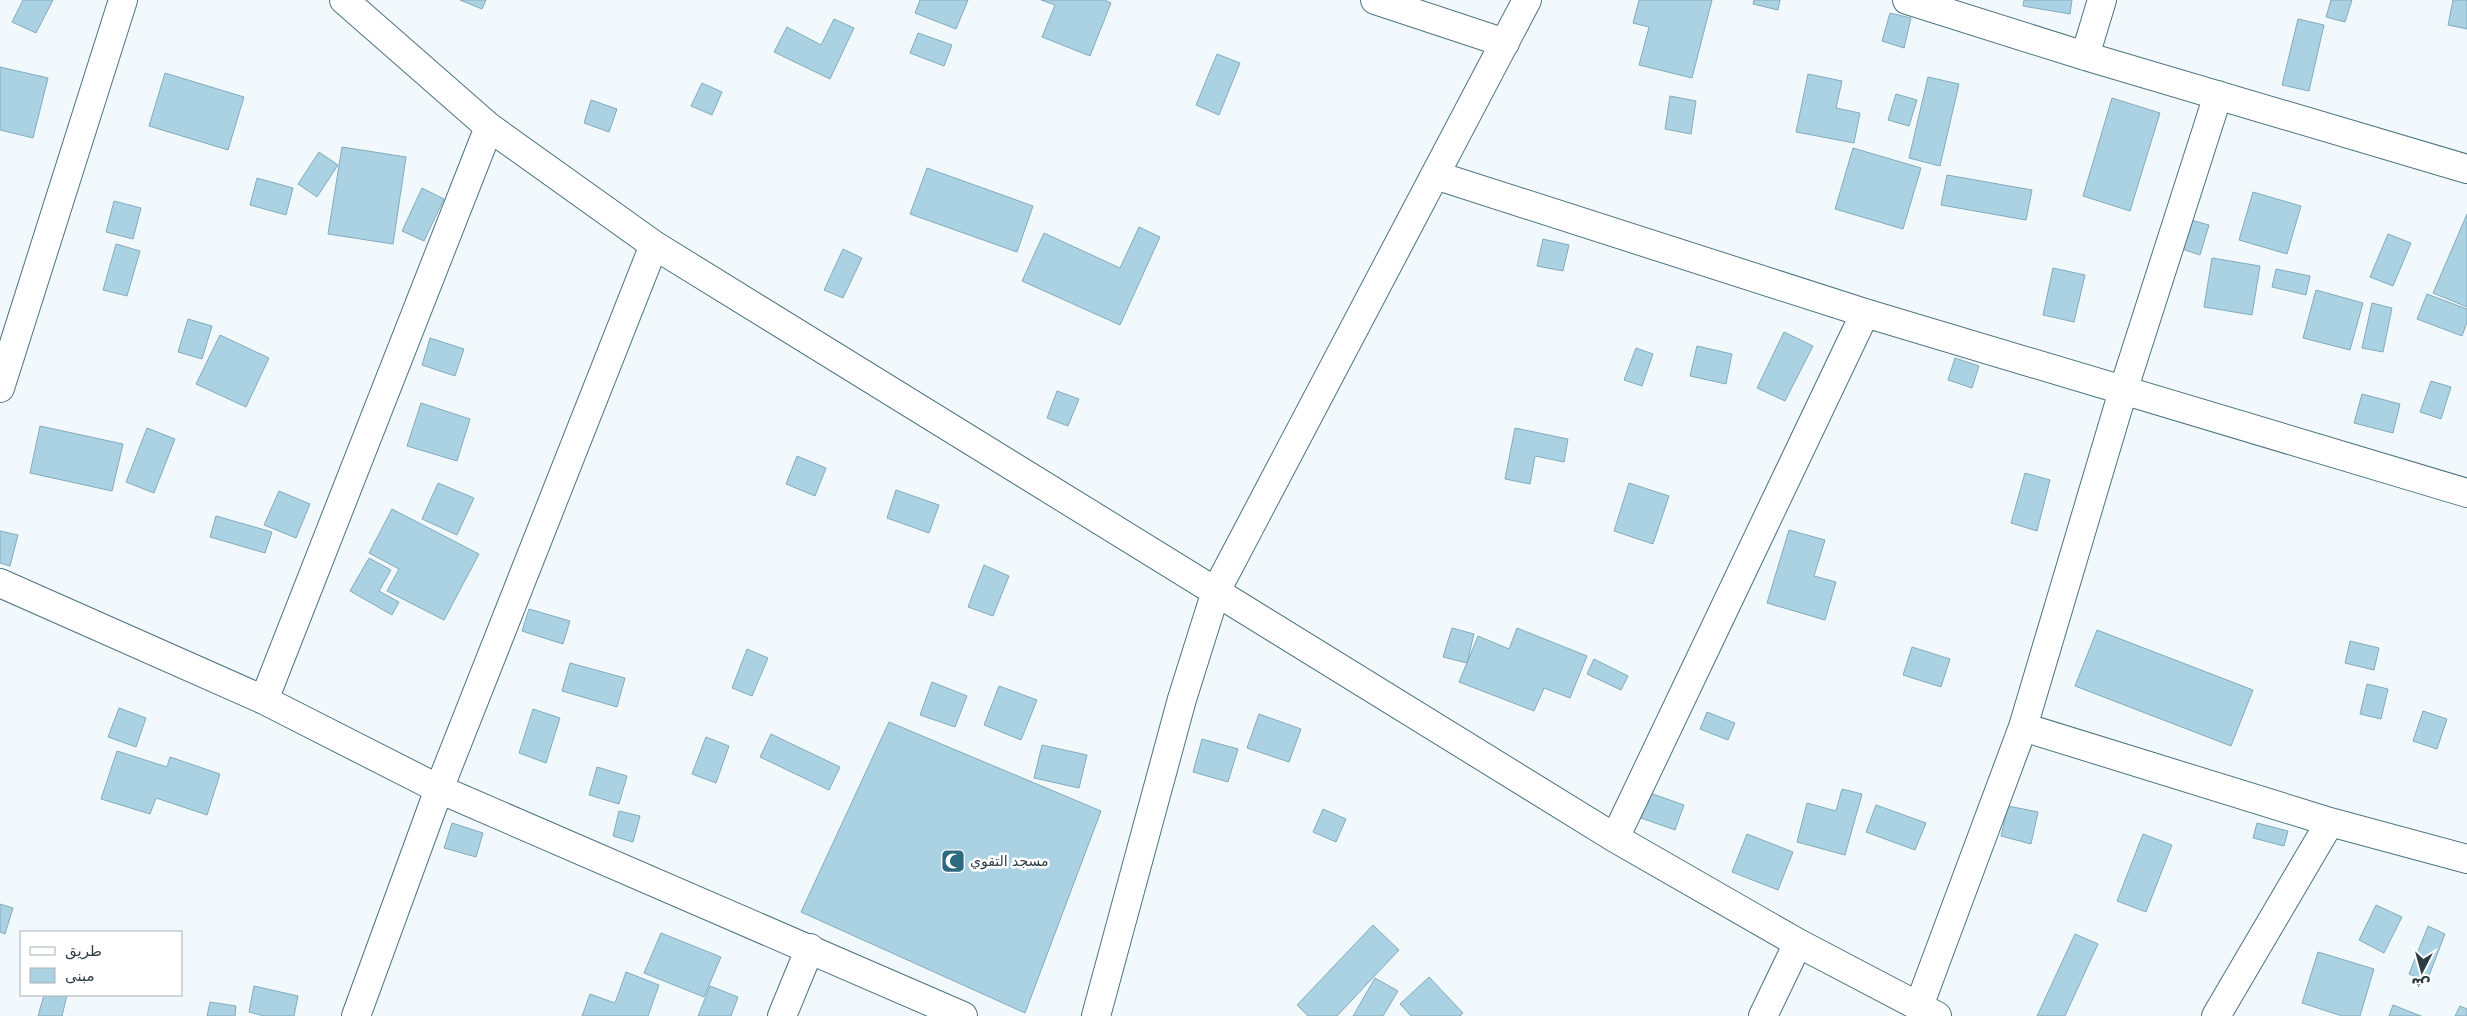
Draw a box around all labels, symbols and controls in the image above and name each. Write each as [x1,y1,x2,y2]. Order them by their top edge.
mosque icon: مسجد التقوي [940,848,966,874]
place label: مسجد التقوي [970,853,1048,870]
legend [20,931,182,996]
text: طريق [65,942,102,960]
north arrow [2397,946,2447,996]
text: مبنى [65,967,95,985]
text: ش [2410,975,2431,993]

